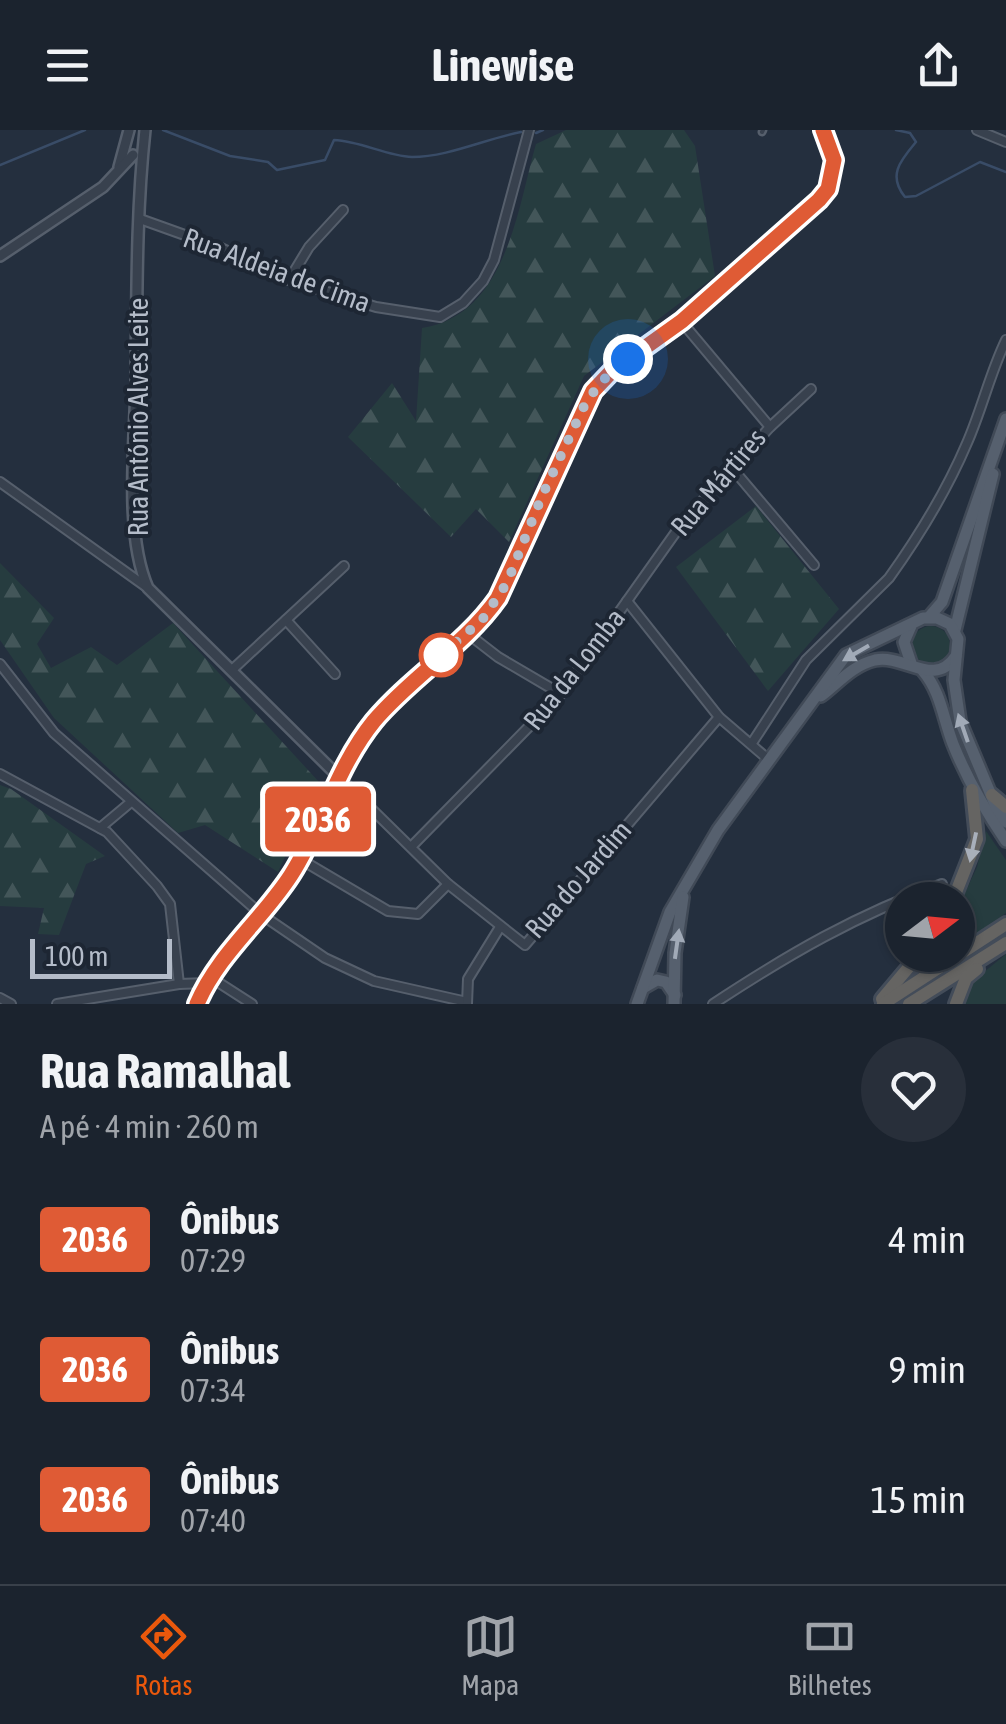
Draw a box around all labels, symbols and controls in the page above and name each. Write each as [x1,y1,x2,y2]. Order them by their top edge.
icon: menu [40,38,95,93]
icon: share [911,38,966,93]
text: Linewise [431,39,575,91]
street label: Rua Aldeia de Cima [179,221,375,319]
street label: Rua António Alves Leite [122,298,154,536]
your location [603,334,653,384]
street label: Rua Mártires [664,422,772,542]
street label: Rua da Lomba [517,602,631,736]
unlabelled marker [420,634,462,676]
one-way arrow [842,643,870,661]
one-way arrow [955,712,970,742]
line badge: 2036 [248,786,388,852]
text: 2036 [285,799,351,839]
street label: Rua do Jardim [518,814,638,944]
one-way arrow [965,832,981,863]
north arrow [885,882,975,972]
map controls [885,882,975,972]
one-way arrow [670,928,686,959]
scale bar [30,934,172,978]
text: 100 m [45,940,108,972]
button: heart [861,1037,966,1142]
text: Rua Ramalhal [40,1043,290,1098]
text: A pé · 4 min · 260 m [40,1108,259,1145]
text: Ônibus [180,1199,279,1242]
text: 4 min [888,1218,966,1261]
text: 2036 [62,1219,128,1259]
text: 07:29 [180,1242,246,1279]
text: Ônibus [180,1329,279,1372]
text: 9 min [888,1348,966,1391]
text: 2036 [62,1349,128,1389]
text: 07:34 [180,1372,246,1409]
text: Ônibus [180,1459,279,1502]
text: 15 min [871,1478,966,1521]
text: 2036 [62,1479,128,1519]
text: 07:40 [180,1502,246,1539]
tab: Rotas [134,1609,192,1701]
tab: Mapa [461,1609,519,1701]
tab: Bilhetes [788,1609,872,1701]

